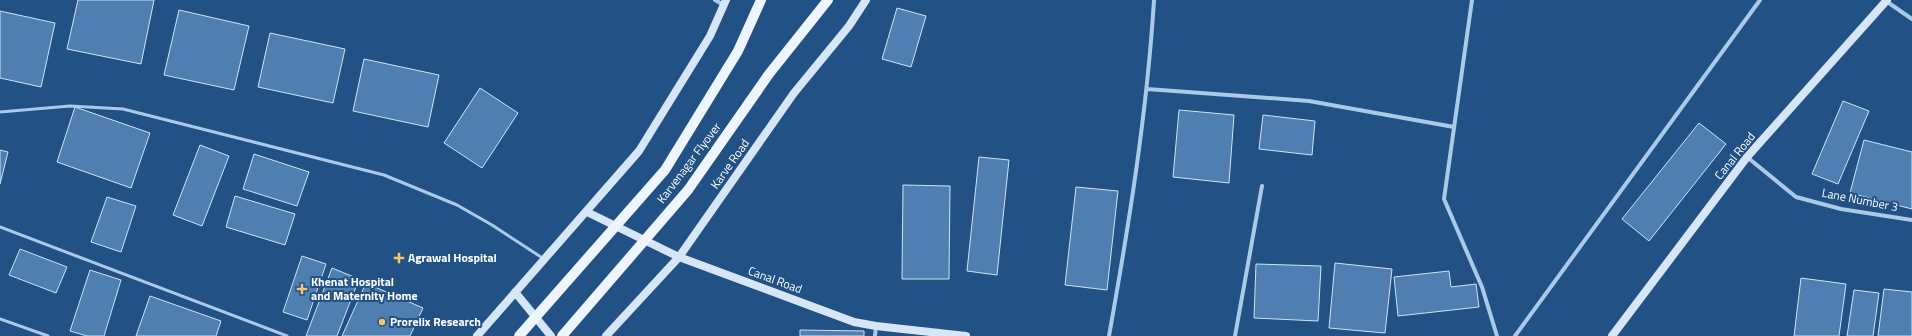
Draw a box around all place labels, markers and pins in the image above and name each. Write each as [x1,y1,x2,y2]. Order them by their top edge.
place label: Agrawal Hospital [408,248,497,267]
marker: Agrawal Hospital [393,252,405,264]
place label: Khenat Hospital and Maternity Home [311,272,418,305]
marker: Khenat Hospital and Maternity Home [296,283,308,295]
place label: Prorelix Research [390,312,481,331]
marker: Prorelix Research [377,317,387,327]

